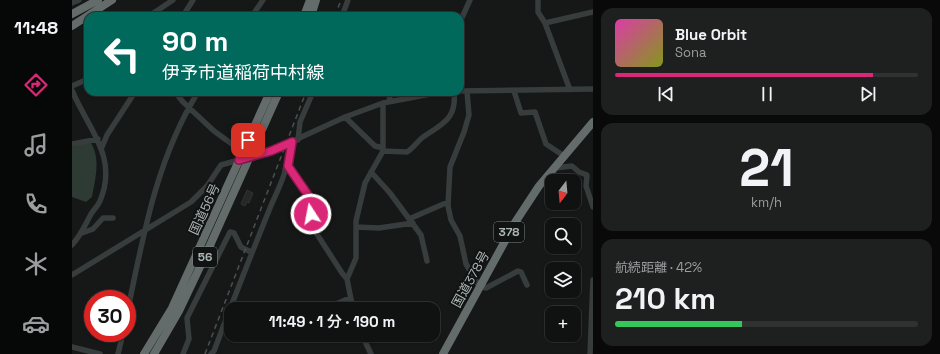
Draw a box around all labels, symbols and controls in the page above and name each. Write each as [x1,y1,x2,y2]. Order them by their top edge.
text: 11:48 [14,16,58,39]
text: 90 m [162,23,228,59]
text: Blue Orbit [675,25,747,44]
icon: left [96,28,148,80]
text: Sona [675,44,706,61]
text: 伊予市道稲荷中村線 [162,61,324,84]
icon: directions [22,71,50,99]
icon: previous [655,83,677,105]
icon: pause [756,83,778,105]
icon: next [857,83,879,105]
pin [231,123,265,157]
icon: arrive [237,129,259,151]
icon: music [22,131,50,159]
text: 21 [739,135,794,201]
north arrow [545,174,581,210]
map controls [545,174,581,342]
street label: 国道56号 [185,181,224,238]
icon: phone [22,190,50,218]
position arrow [290,193,332,235]
text: km/h [751,194,782,211]
button: search [545,218,581,254]
road number: 378 [494,222,524,242]
road number: 56 [193,247,217,267]
street label: 国道378号 [448,248,493,311]
icon: climate [22,250,50,278]
text: 航続距離 · 42% [615,259,702,276]
button: layers [545,262,581,298]
text: 210 km [615,279,716,318]
speed limit sign: 30 [84,290,136,342]
button: + [545,306,581,342]
icon: car [22,310,50,338]
text: 11:49 · 1 分 · 190 m [269,312,395,331]

